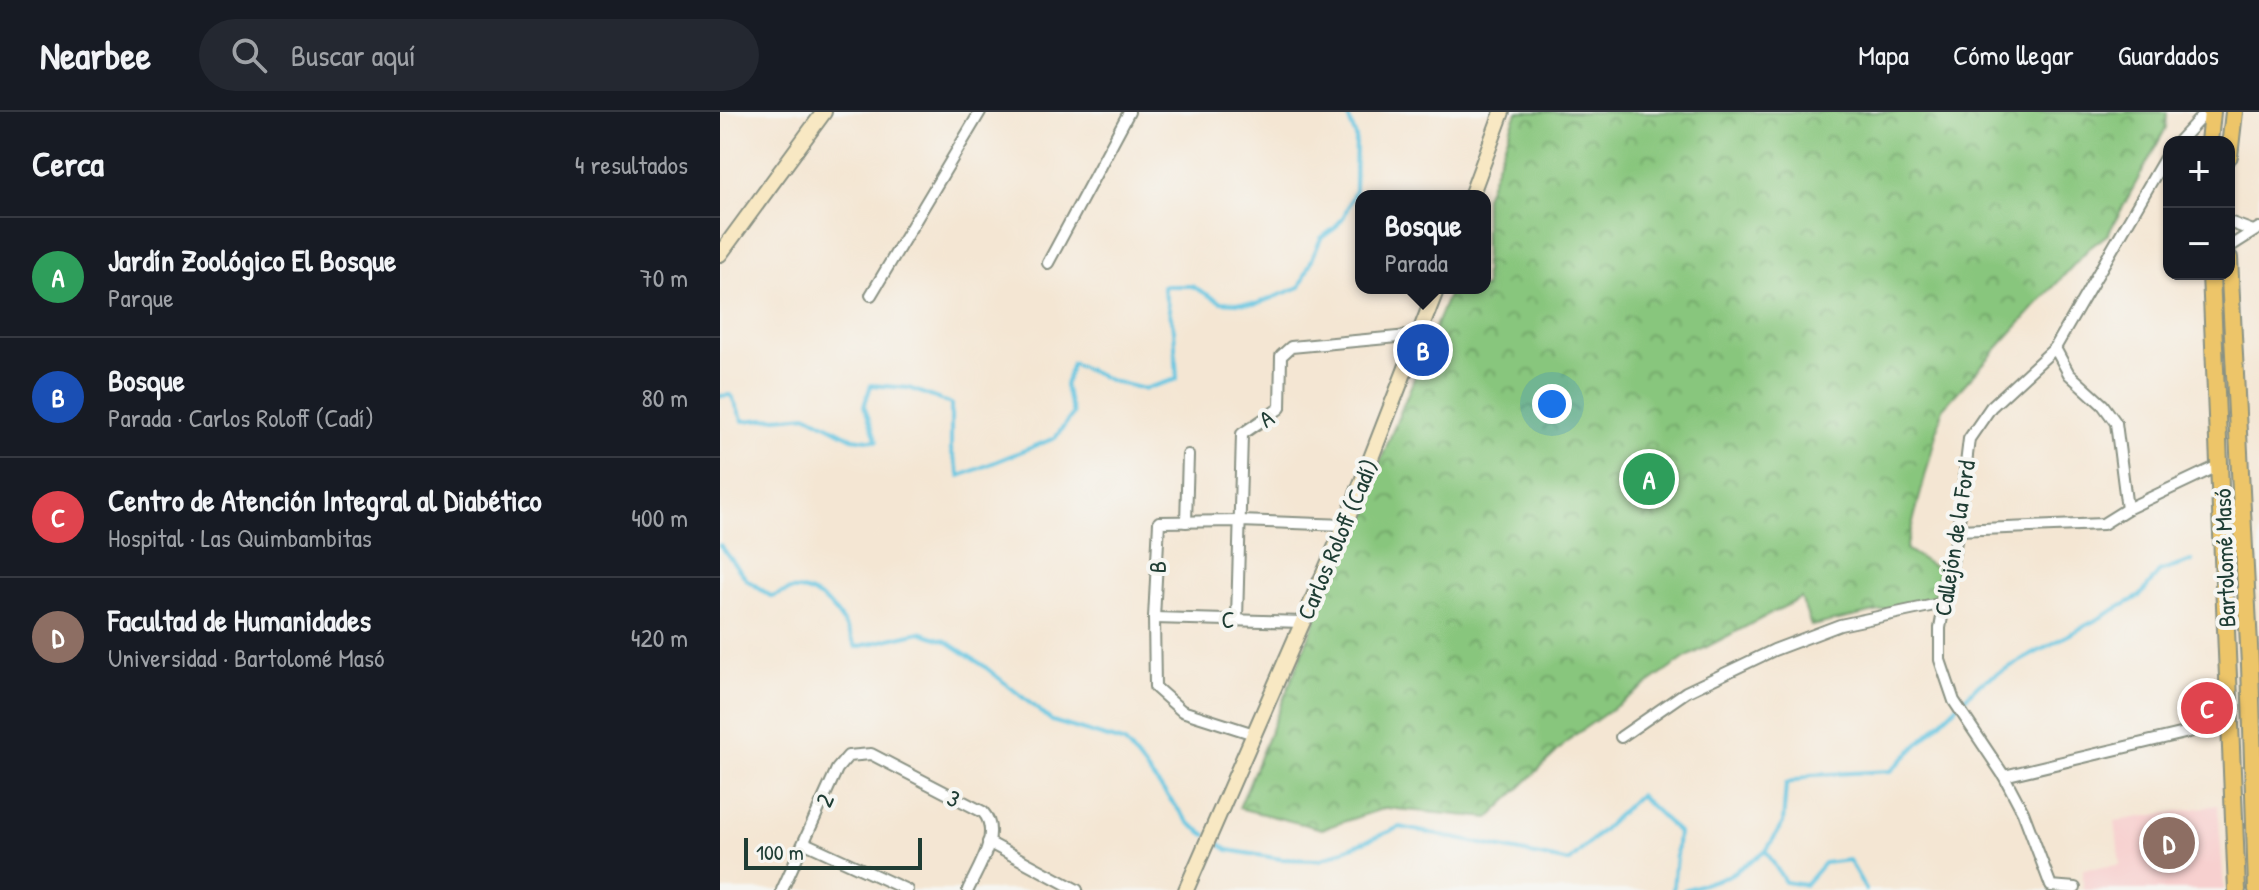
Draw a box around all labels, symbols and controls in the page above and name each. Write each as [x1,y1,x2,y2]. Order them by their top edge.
search box [199,19,759,91]
text: Nearbee [40,29,151,81]
icon: search [227,33,271,77]
text: Buscar aquí [291,35,416,75]
text: Mapa [1858,36,1909,74]
text: Cómo llegar [1953,36,2074,74]
text: Guardados [2118,36,2219,74]
map controls [2163,136,2235,280]
button: + [2163,136,2235,208]
text: Cerca [32,141,104,187]
text: 4 resultados [575,147,688,182]
popup [1355,190,1491,294]
text: Bosque [1385,205,1461,245]
button: − [2163,208,2235,280]
text: Jardín Zoológico El Bosque [108,240,396,280]
text: Parada [1385,245,1448,280]
text: A [52,260,64,295]
text: 70 m [640,260,688,295]
text: Parque [108,280,174,315]
pin: B [1397,320,1449,380]
text: Bosque [108,360,185,400]
text: B [51,380,65,415]
text: 80 m [641,380,688,415]
your location [1532,384,1572,424]
text: Parada · Carlos Roloff (Cadí) [108,400,374,435]
street label: A [1252,401,1280,435]
pin: A [1623,449,1675,509]
street label: Carlos Roloff (Cadí) [1289,454,1385,624]
street label: Callejón de la Ford [1926,458,1982,618]
text: Centro de Atención Integral al Diabético [108,480,542,520]
street label: Bartolomé Masó [2206,488,2242,628]
text: C [51,500,65,535]
text: 400 m [631,500,688,535]
text: Hospital · Las Quimbambitas [108,520,372,555]
street label: B [1141,560,1173,574]
text: Facultad de Humanidades [108,600,371,640]
street label: C [1221,603,1235,635]
text: D [52,620,64,655]
text: 420 m [631,620,688,655]
text: Universidad · Bartolomé Masó [108,640,384,675]
pin: C [2181,678,2233,738]
street label: 3 [942,781,966,815]
street label: 2 [807,788,841,812]
pin: D [2143,813,2195,873]
scale bar [744,834,922,870]
text: 100 m [756,837,804,867]

